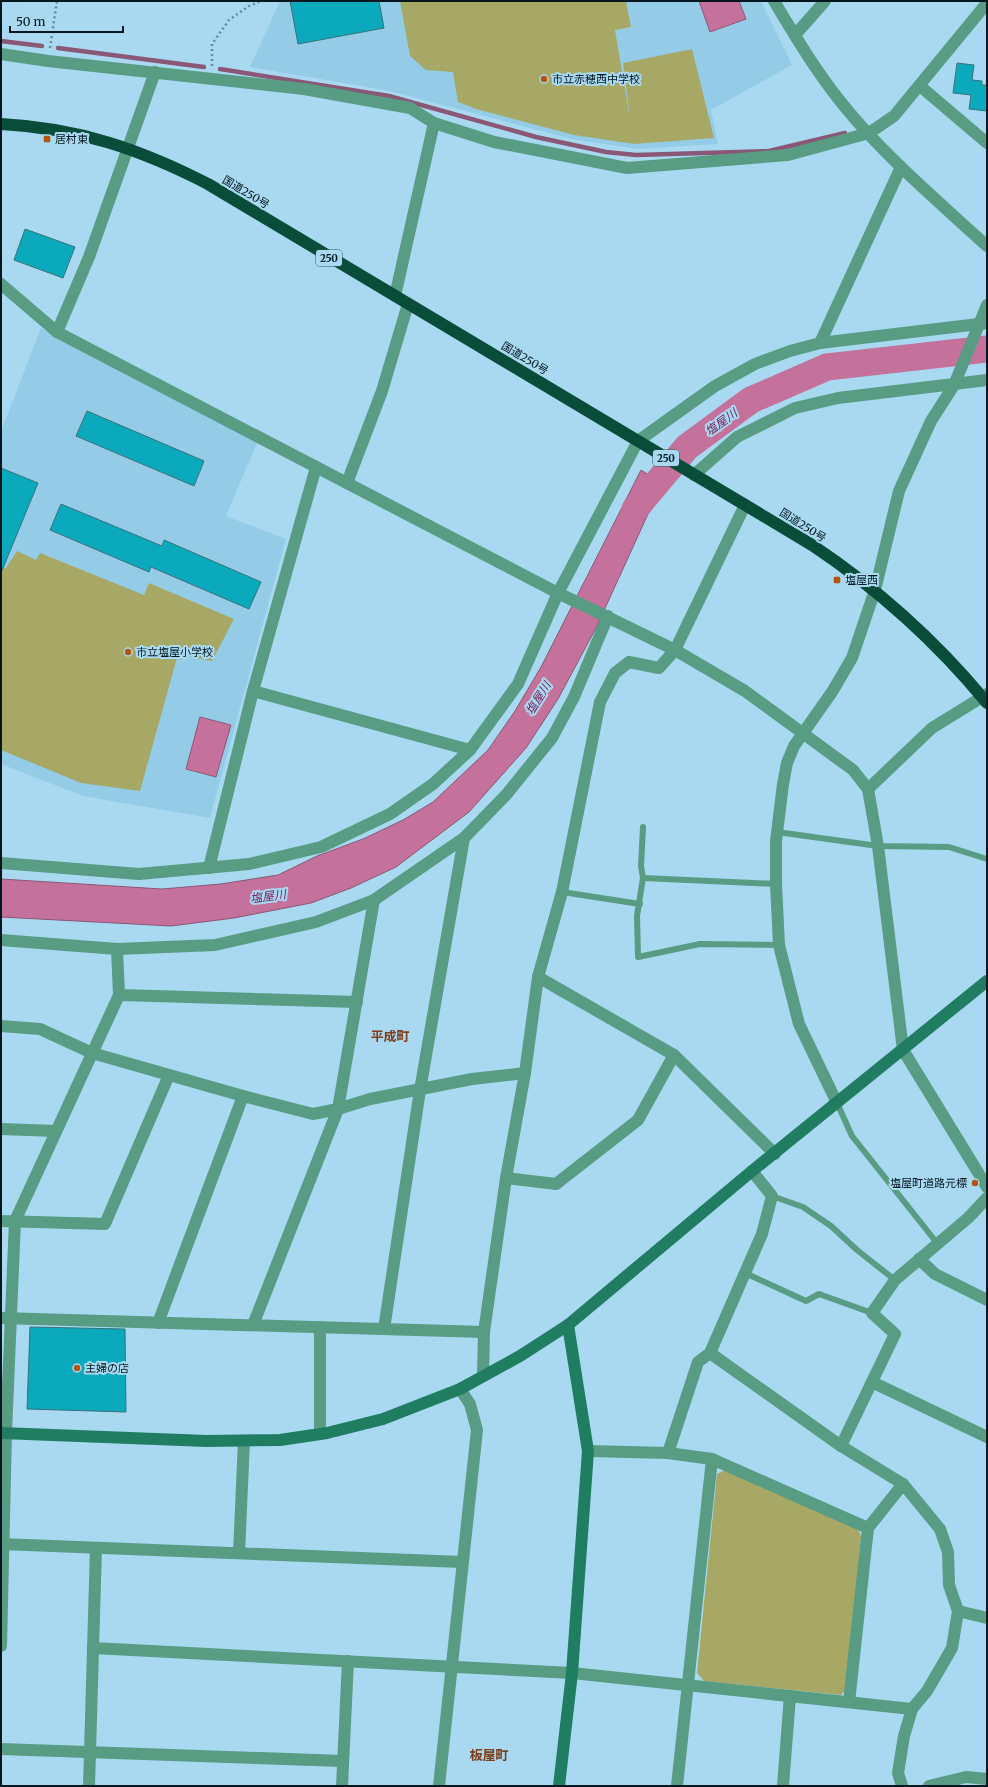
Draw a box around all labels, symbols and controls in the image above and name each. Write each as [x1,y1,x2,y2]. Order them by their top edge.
scale bar [10,8,123,34]
text: 50 m [16,14,45,29]
place label: 市立赤穂西中学校 [552,72,640,86]
marker: 市立赤穂西中学校 [539,74,549,84]
place label: 居村東 [55,132,88,146]
marker: 居村東 [42,134,52,144]
street label: 国道250号 [220,172,272,212]
road number: 250 [316,250,342,266]
street label: 国道250号 [499,338,551,378]
water label: 塩屋川 [702,404,742,439]
road number: 250 [653,450,679,466]
street label: 国道250号 [777,505,829,545]
place label: 塩屋西 [845,573,878,587]
marker: 塩屋西 [832,575,842,585]
place label: 市立塩屋小学校 [136,645,213,659]
marker: 市立塩屋小学校 [123,647,133,657]
water label: 塩屋川 [522,677,555,717]
water label: 塩屋川 [249,886,289,906]
district label: 平成町 [370,1028,410,1045]
place label: 塩屋町道路元標 [890,1176,967,1190]
marker: 塩屋町道路元標 [970,1178,980,1188]
place label: 主婦の店 [85,1361,129,1375]
marker: 主婦の店 [72,1363,82,1373]
district label: 板屋町 [469,1747,509,1764]

